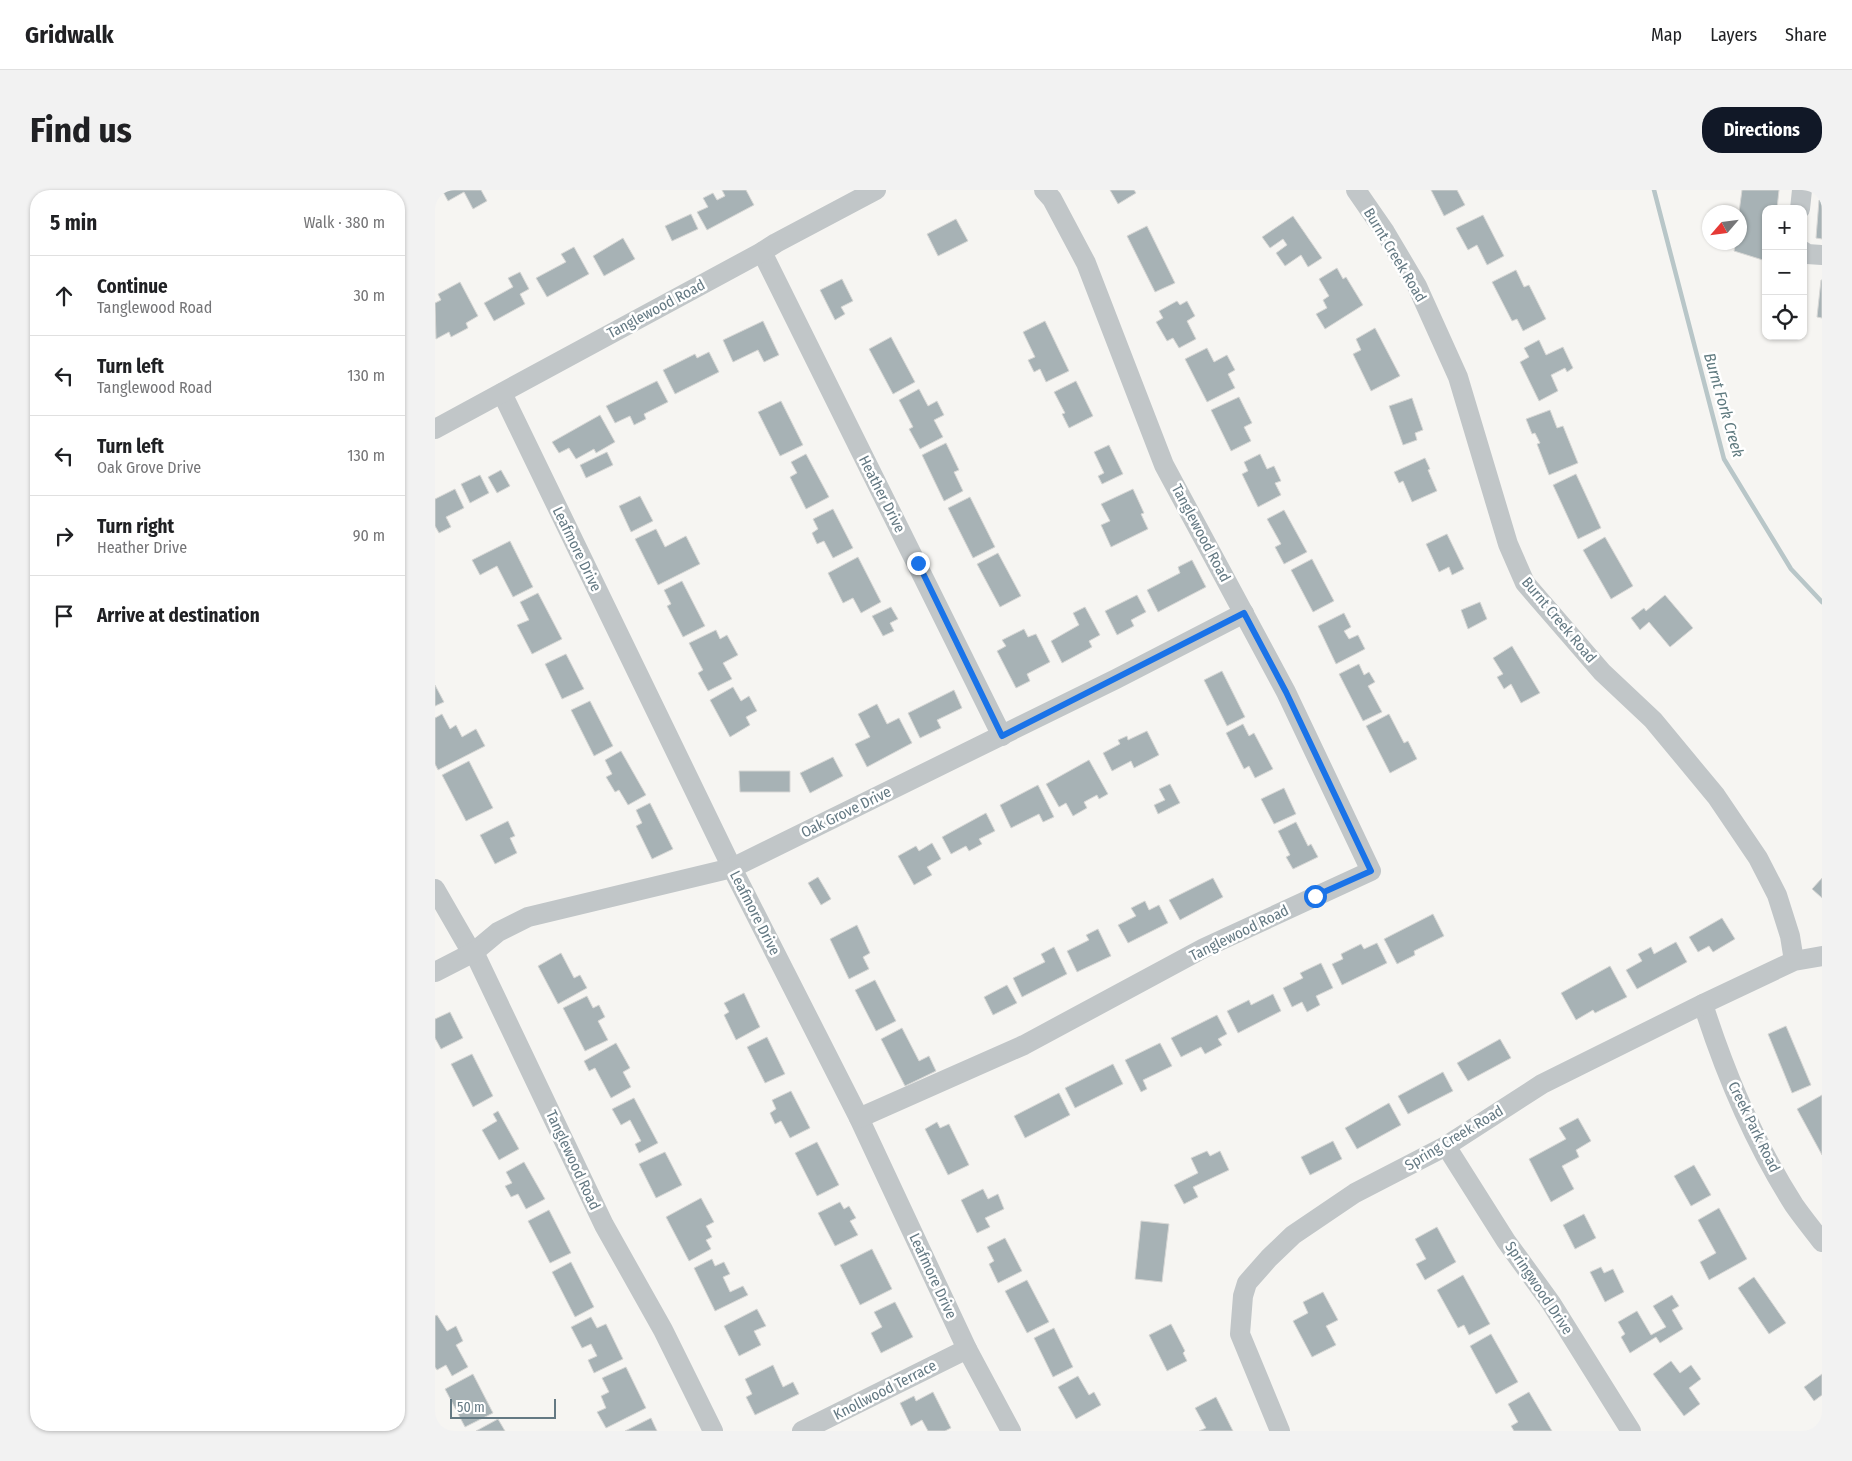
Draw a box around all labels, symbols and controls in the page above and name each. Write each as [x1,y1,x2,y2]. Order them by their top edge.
text: Gridwalk [25,21,114,49]
text: Map [1651,24,1682,46]
text: Layers [1710,24,1757,46]
text: Share [1785,24,1827,46]
button: Directions [1702,107,1822,153]
text: Find us [30,109,132,151]
street label: Burnt Creek Road [1360,205,1430,305]
north arrow [1702,205,1747,250]
map controls [1762,205,1807,340]
button: + [1762,205,1807,250]
text: 5 min [50,210,97,236]
text: Walk · 380 m [304,213,385,232]
button: − [1762,250,1807,295]
text: Continue [97,275,168,298]
street label: Tanglewood Road [604,276,708,342]
icon: ahead [50,282,78,310]
text: 30 m [353,286,385,305]
button: locate [1762,295,1807,340]
text: Tanglewood Road [97,298,212,317]
water label: Burnt Fork Creek [1700,351,1748,459]
text: Turn left [97,355,164,378]
icon: left [50,362,78,390]
text: 130 m [347,366,385,385]
text: Tanglewood Road [97,378,212,397]
text: Turn left [97,435,164,458]
icon: left [50,442,78,470]
text: 130 m [347,446,385,465]
street label: Heather Drive [855,452,909,536]
text: Oak Grove Drive [97,458,201,477]
street label: Tanglewood Road [1168,481,1234,585]
street label: Leafmore Drive [549,503,605,595]
text: Turn right [97,515,174,538]
icon: right [50,522,78,550]
text: 90 m [353,526,385,545]
text: Heather Drive [97,538,187,557]
route end [907,552,930,575]
street label: Burnt Creek Road [1518,574,1600,666]
icon: arrive [50,602,78,630]
text: Arrive at destination [97,604,260,627]
street label: Oak Grove Drive [798,782,894,842]
street label: Leafmore Drive [726,868,784,958]
route start [1304,885,1327,908]
street label: Tanglewood Road [1186,901,1292,965]
street label: Creek Park Road [1724,1079,1784,1175]
street label: Spring Creek Road [1402,1102,1506,1174]
street label: Tanglewood Road [542,1107,604,1213]
street label: Leafmore Drive [905,1230,961,1322]
street label: Springwood Drive [1501,1238,1577,1338]
street label: Knollwood Terrace [830,1356,940,1424]
scale bar [450,1396,556,1419]
text: 50 m [457,1399,485,1416]

